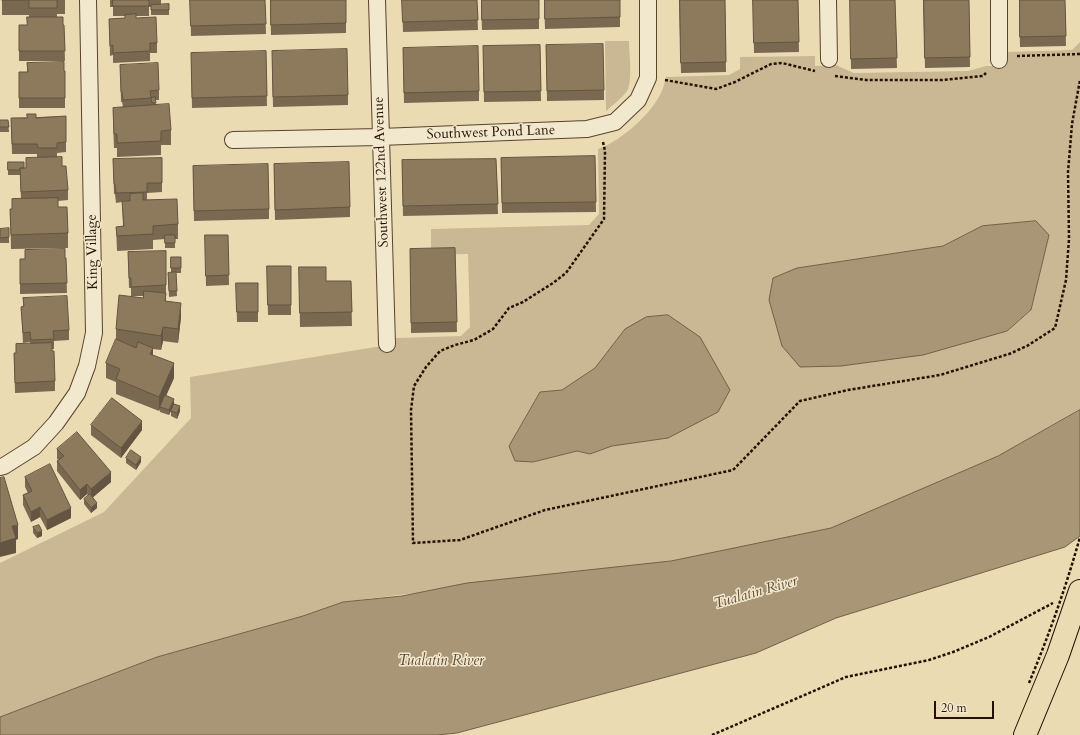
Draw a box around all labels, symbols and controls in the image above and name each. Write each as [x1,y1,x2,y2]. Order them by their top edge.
street label: Southwest 122nd Avenue [371,96,393,248]
street label: Southwest Pond Lane [426,122,556,144]
street label: King Village [84,214,102,290]
water label: Tualatin River [712,572,800,614]
water label: Tualatin River [398,653,484,671]
scale bar [936,693,996,719]
text: 20 m [941,700,967,716]

